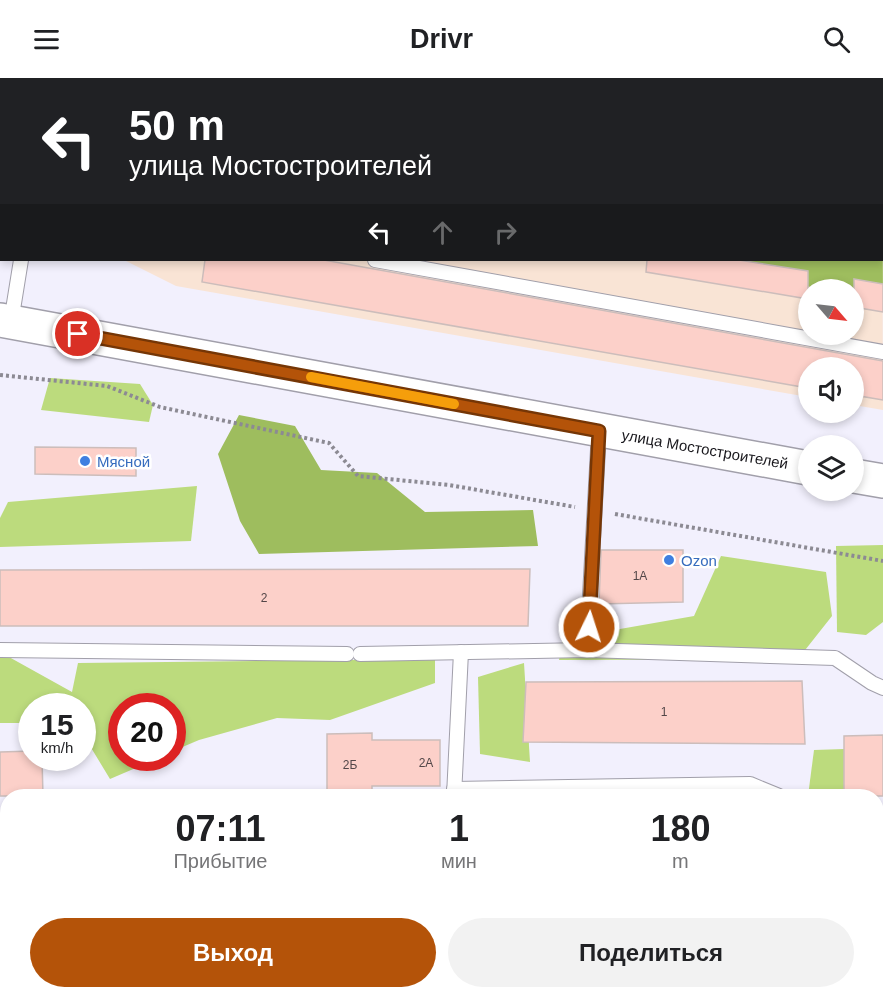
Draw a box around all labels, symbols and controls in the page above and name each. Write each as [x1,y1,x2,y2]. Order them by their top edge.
icon: menu [30,23,63,56]
icon: search [820,23,853,56]
text: Drivr [410,24,473,54]
icon: left [30,102,108,180]
text: 50 m [129,102,225,149]
text: улица Мостостроителей [129,151,432,181]
icon: left [363,216,396,249]
icon: ahead [426,216,459,249]
icon: right [489,216,522,249]
north arrow [798,279,864,345]
map controls [798,279,864,501]
pin [52,308,103,359]
icon: arrive [61,317,94,350]
button: sound [798,357,864,423]
street label: улица Мостостроителей [621,426,789,472]
button: layers [798,435,864,501]
place label: Мясной [97,453,150,470]
marker: Мясной [78,454,92,468]
place label: Ozon [681,552,717,569]
marker: Ozon [662,553,676,567]
house number: 1А [633,569,647,583]
house number: 2 [261,591,268,605]
position arrow [557,595,621,659]
speed limit sign: 20 [108,693,186,771]
house number: 1 [661,705,668,719]
text: 15 [40,708,74,741]
text: km/h [41,739,73,756]
house number: 2А [419,756,433,770]
house number: 2Б [343,758,357,772]
text: 07:11 [175,808,266,849]
text: 1 [449,808,469,849]
text: 180 [650,808,710,849]
text: Прибытие [173,850,267,872]
text: мин [441,850,477,872]
text: m [672,850,689,872]
button: Выход [30,918,436,987]
button: Поделиться [448,918,854,987]

